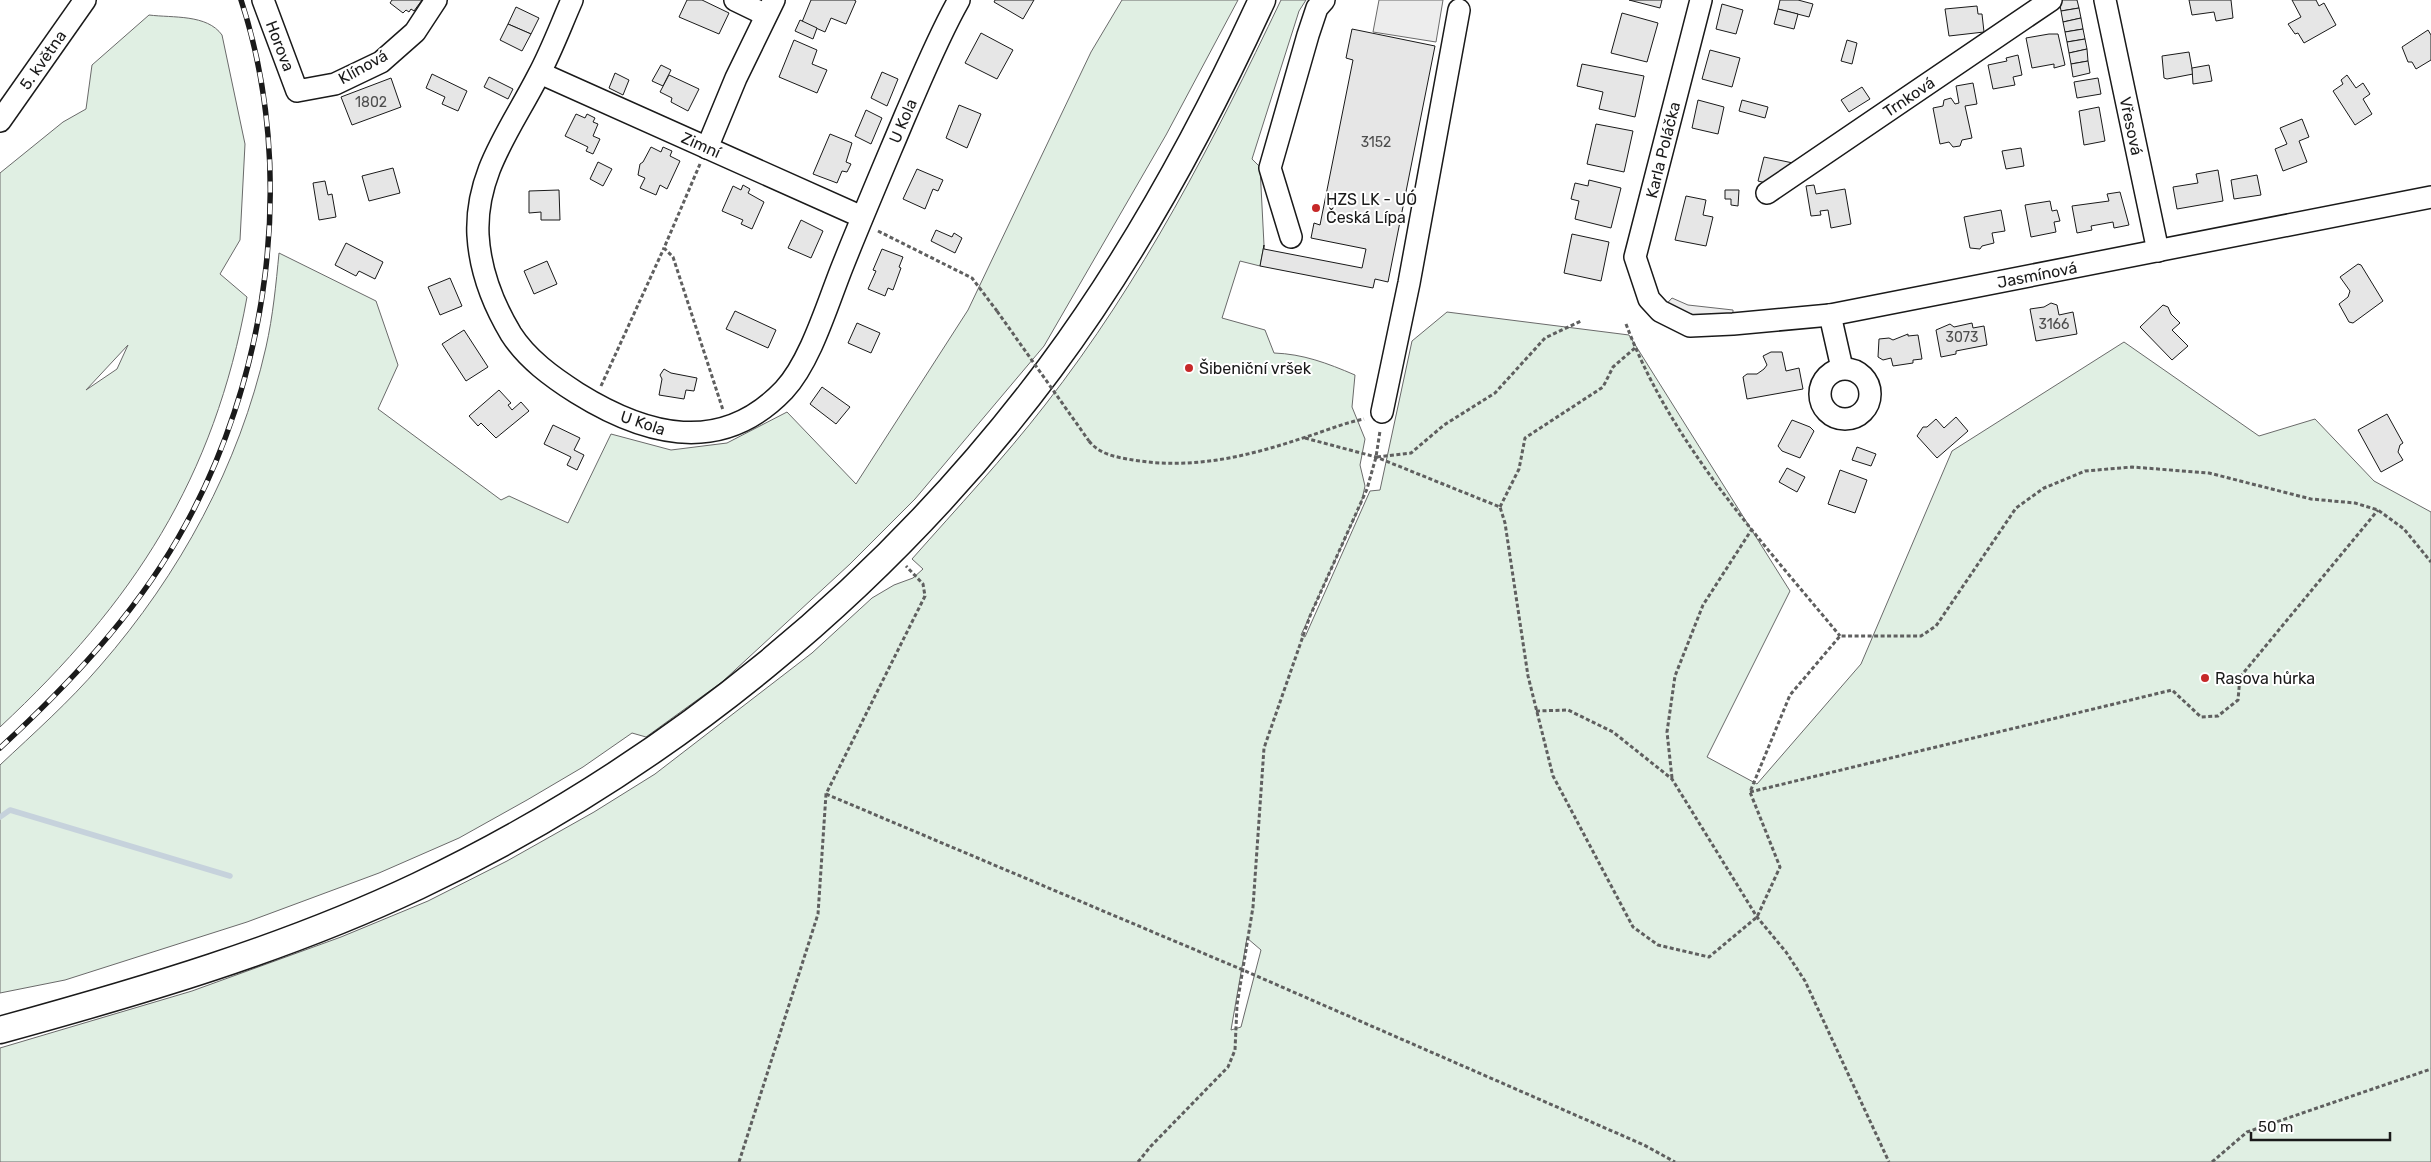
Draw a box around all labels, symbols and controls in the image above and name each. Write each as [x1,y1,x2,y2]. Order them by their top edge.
street label: Horova [262,18,298,74]
street label: 5. května [16,27,70,93]
street label: Klínová [335,46,391,88]
street label: Trnková [1880,73,1938,121]
house number: 1802 [355,94,387,111]
street label: Vřesová [2116,95,2146,157]
street label: U Kola [885,96,921,146]
street label: Karla Poláčka [1642,100,1684,200]
street label: Zimní [678,128,725,163]
house number: 3152 [1361,134,1391,151]
place label: HZS LK - UÓ Česká Lípa [1326,189,1417,227]
marker: HZS LK - UÓ Česká Lípa [1310,202,1322,214]
street label: Jasmínová [1995,258,2079,292]
house number: 3166 [2038,316,2070,333]
house number: 3073 [1946,329,1978,346]
place label: Šibeniční vršek [1199,358,1312,378]
marker: Šibeniční vršek [1183,362,1195,374]
street label: U Kola [618,407,668,439]
place label: Rasova hůrka [2215,669,2315,688]
marker: Rasova hůrka [2199,672,2211,684]
scale bar [2251,1110,2390,1142]
text: 50 m [2258,1118,2293,1136]

